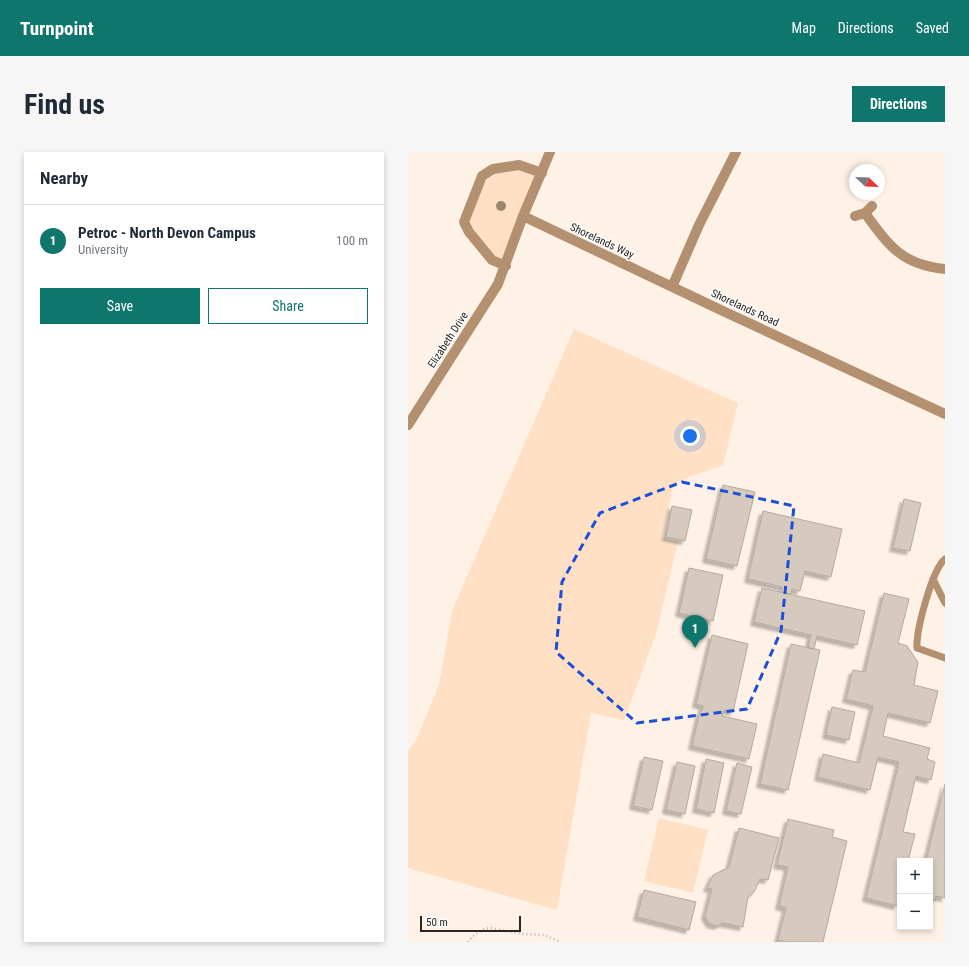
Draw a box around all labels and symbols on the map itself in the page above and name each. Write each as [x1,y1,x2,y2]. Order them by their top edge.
north arrow [849,164,885,200]
street label: Shorelands Way [568,221,636,262]
street label: Shorelands Road [709,287,781,329]
street label: Elizabeth Drive [425,310,471,370]
your location [680,426,700,446]
pin: 1 [682,615,708,648]
scale bar [420,914,521,933]

